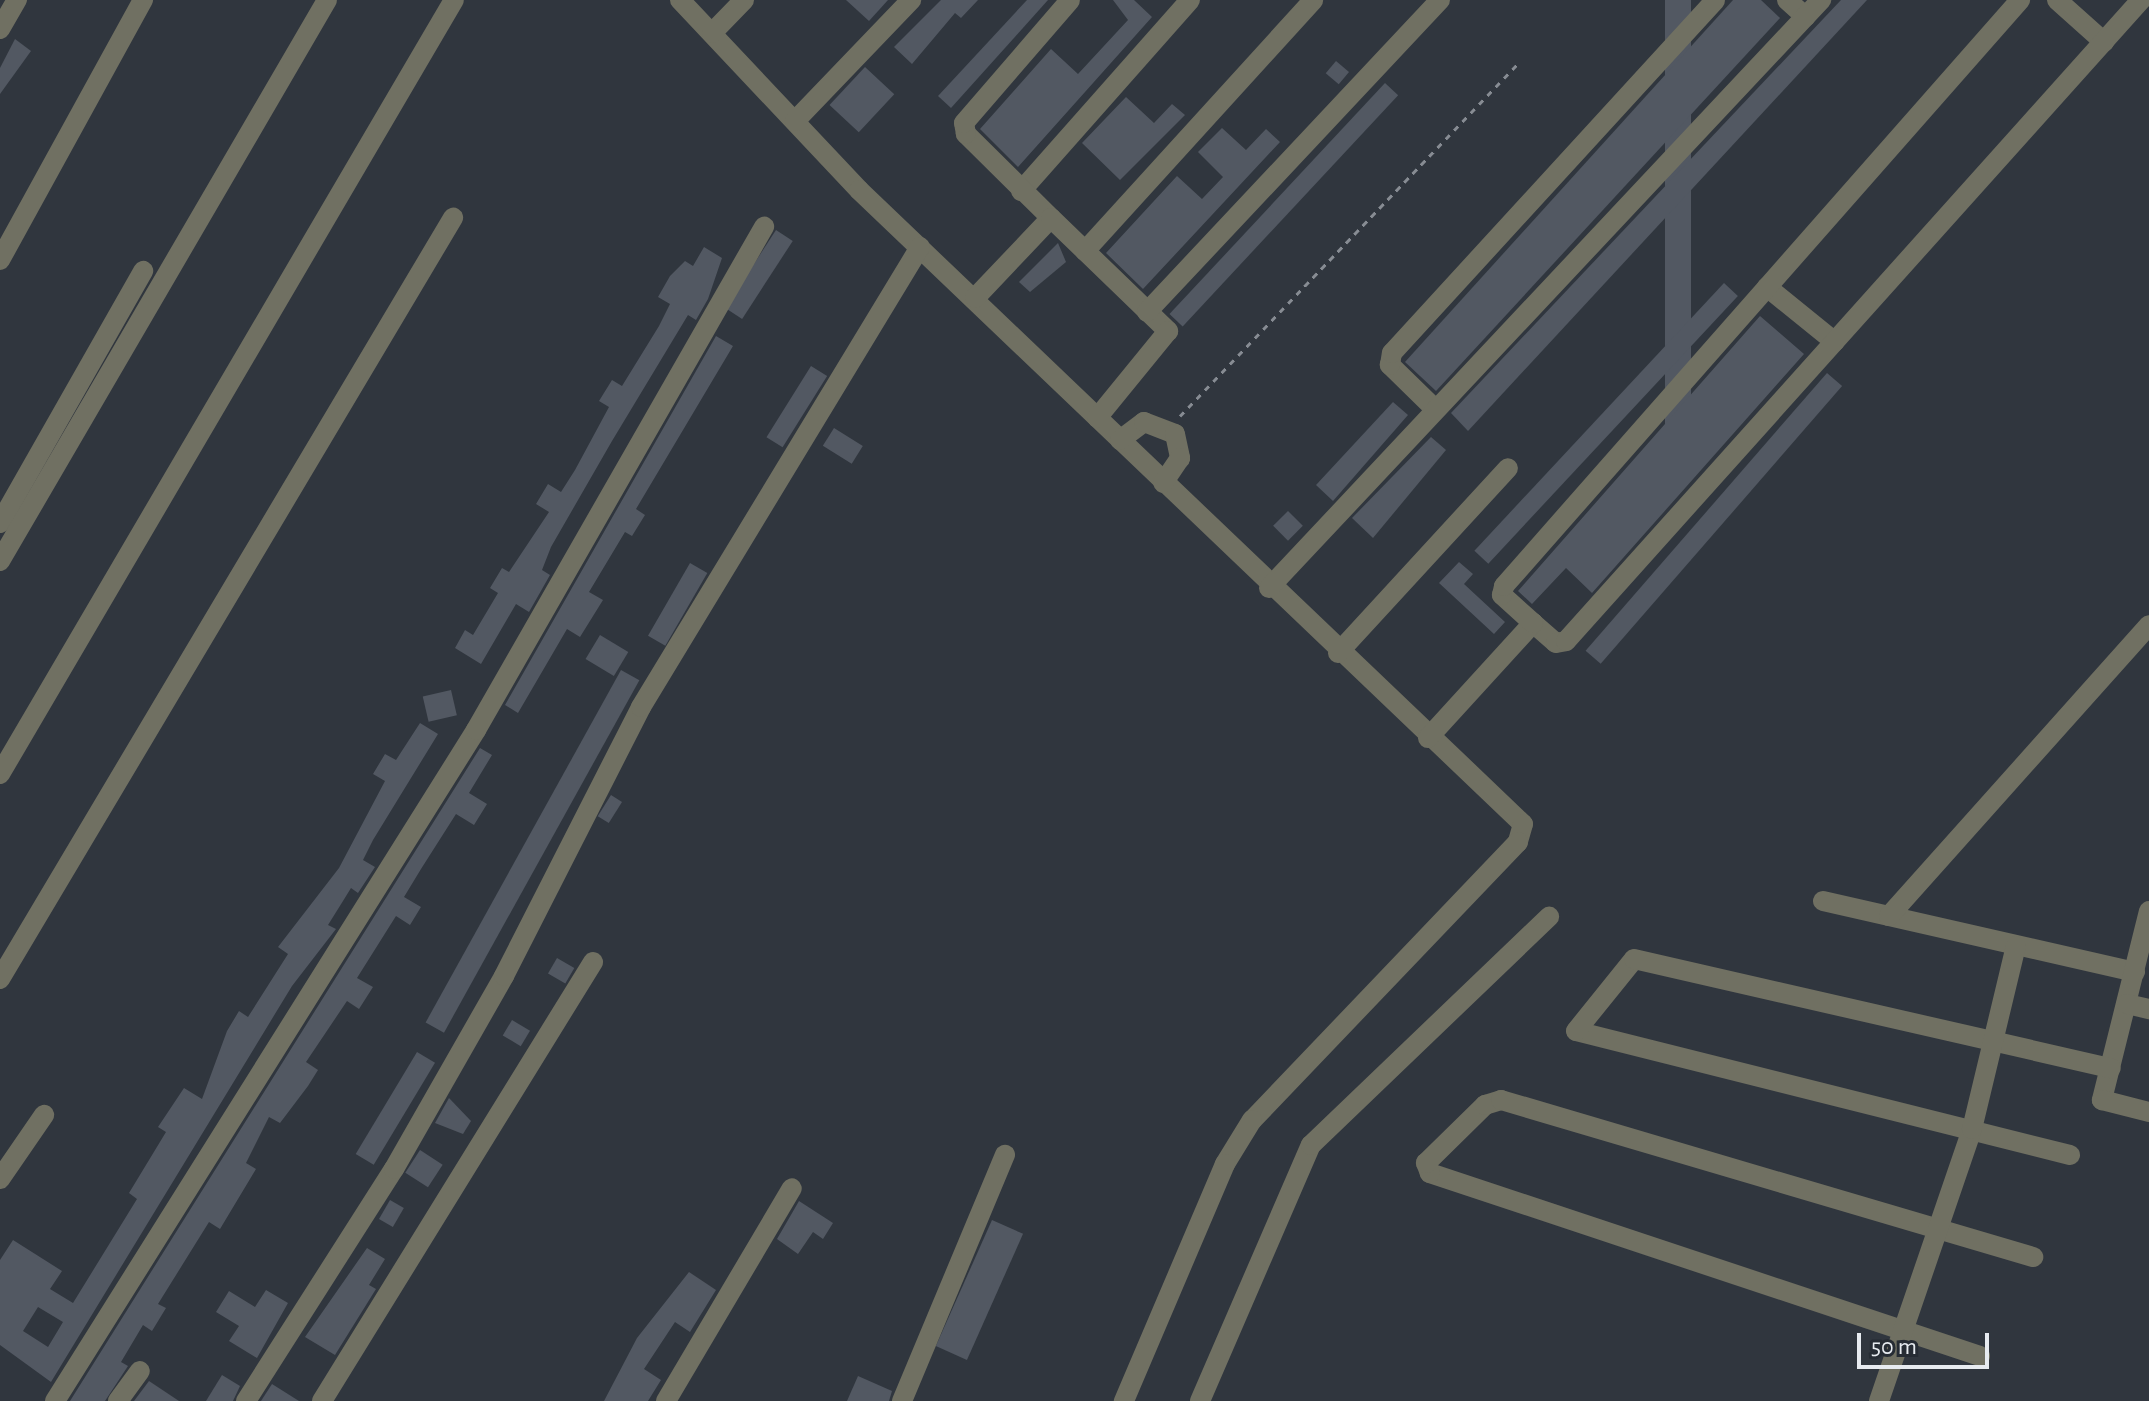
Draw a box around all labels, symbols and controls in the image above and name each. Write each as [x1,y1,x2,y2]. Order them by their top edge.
scale bar [1861,1317,1993,1367]
text: 50 m [1871,1335,1917,1359]

